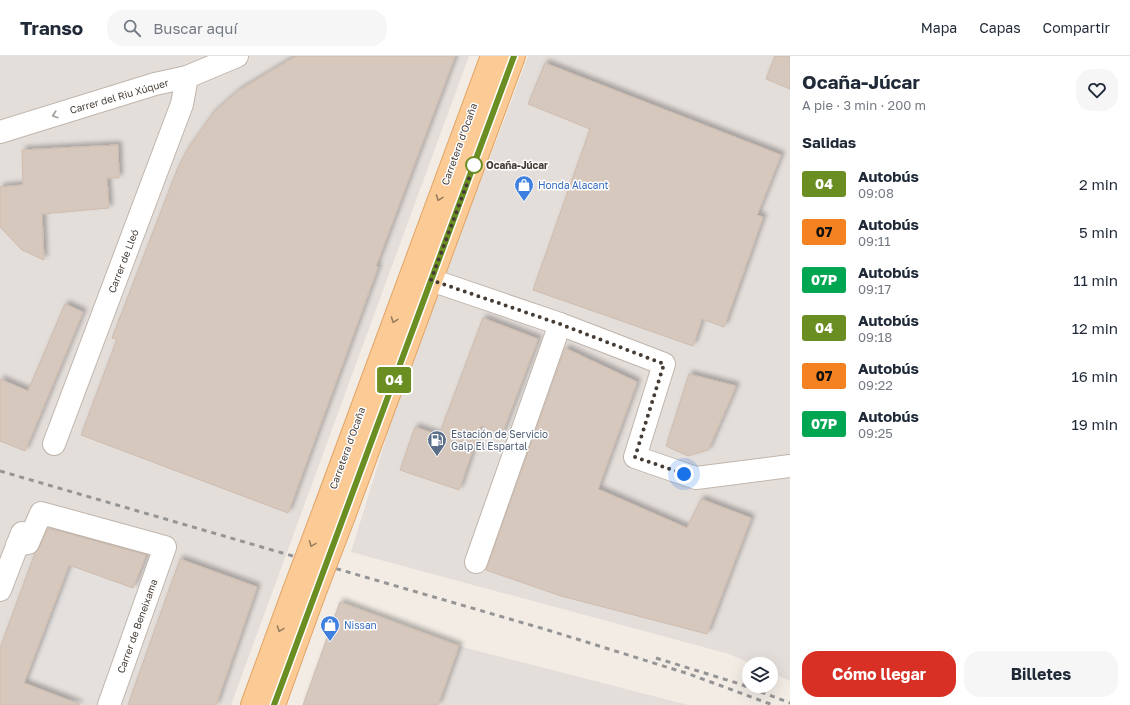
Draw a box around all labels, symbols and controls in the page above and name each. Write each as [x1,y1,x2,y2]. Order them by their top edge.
search box [107,10,387,46]
text: Transo [20,16,83,39]
icon: search [121,17,143,39]
text: Buscar aquí [153,19,237,37]
text: Mapa [921,19,957,36]
text: Capas [979,19,1021,36]
text: Compartir [1043,19,1110,36]
button: heart [1076,69,1118,111]
text: Ocaña-Júcar [802,70,920,93]
street label: Carrer del Riu Xúquer [68,76,170,116]
text: A pie · 3 min · 200 m [802,97,926,113]
street label: Carretera d'Ocaña [439,101,479,187]
one-way arrow [52,110,59,119]
text: Salidas [802,133,856,151]
marker: Ocaña-Júcar [465,156,483,174]
place label: Ocaña-Júcar [486,159,548,171]
text: Autobús [858,167,919,185]
shop icon: Honda Alacant [513,174,535,202]
text: 04 [815,175,833,192]
text: 2 min [1079,175,1118,193]
place label: Honda Alacant [538,179,609,191]
text: 09:08 [858,185,894,201]
one-way arrow [436,194,444,201]
text: Autobús [858,215,919,233]
text: 07 [816,223,832,240]
text: 5 min [1079,223,1118,241]
street label: Carrer de Lleó [105,227,141,295]
text: 09:11 [858,233,890,249]
text: Autobús [858,263,919,281]
text: 07P [811,271,837,288]
text: 11 min [1073,271,1118,289]
text: 09:17 [858,281,891,297]
text: Autobús [858,311,919,329]
one-way arrow [391,316,399,323]
text: 04 [815,319,833,336]
text: 12 min [1072,319,1118,337]
text: 09:18 [858,329,892,345]
text: Autobús [858,359,919,377]
line badge: 04 [376,367,412,393]
text: 07 [816,367,832,384]
text: 16 min [1071,367,1118,385]
text: 04 [385,371,403,388]
text: 09:22 [858,377,893,393]
street label: Carretera d'Ocaña [327,405,367,491]
text: Autobús [858,407,919,425]
text: 07P [811,415,837,432]
text: 19 min [1071,415,1118,433]
text: 09:25 [858,425,893,441]
place label: Estación de Servicio Galp El Espartal [451,428,548,452]
fuel station icon: Estación de Servicio Galp El Espartal [426,429,448,457]
your location [674,464,694,484]
one-way arrow [308,541,316,548]
street label: Carrer de Beneixama [114,577,160,675]
shop icon: Nissan [319,614,341,642]
place label: Nissan [344,619,377,631]
one-way arrow [276,626,284,633]
button: Cómo llegar [802,651,956,697]
button: Billetes [964,651,1118,697]
map controls [742,657,778,693]
button: layers [742,657,778,693]

